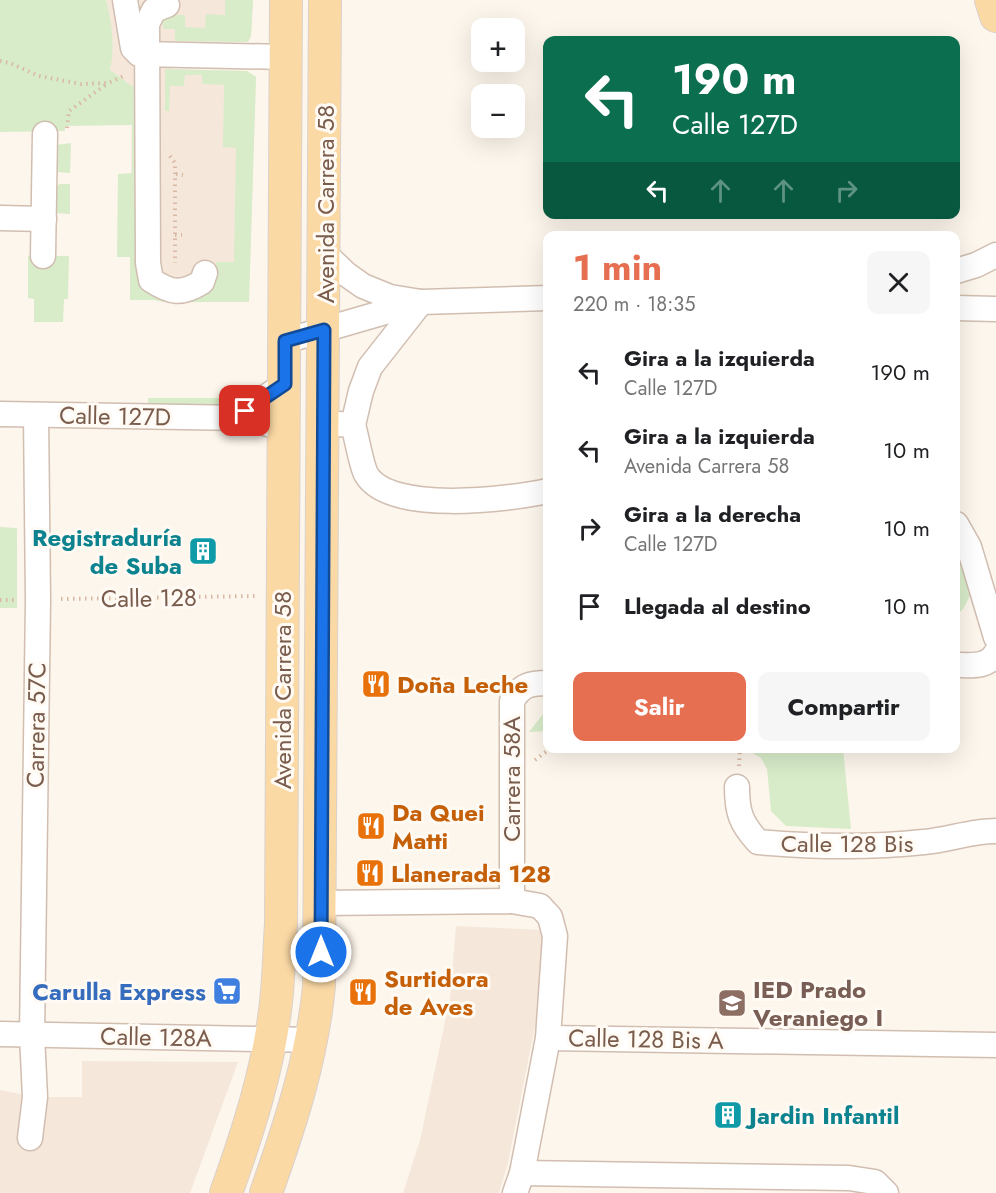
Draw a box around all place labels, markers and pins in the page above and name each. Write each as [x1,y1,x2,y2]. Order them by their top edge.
pin [219,385,270,436]
place label: Registraduría de Suba [32,520,182,583]
building icon: Registraduría de Suba [187,535,219,567]
place label: Doña Leche [397,667,528,702]
restaurant icon: Doña Leche [360,668,392,700]
place label: Da Quei Matti [392,795,485,858]
restaurant icon: Da Quei Matti [355,810,387,842]
place label: Llanerada 128 [391,856,551,891]
restaurant icon: Llanerada 128 [354,857,386,889]
place label: Surtidora de Aves [384,961,489,1024]
place label: IED Prado Veraniego I [752,972,883,1035]
place label: Carulla Express [32,974,206,1009]
supermarket icon: Carulla Express [211,975,243,1007]
restaurant icon: Surtidora de Aves [347,976,379,1008]
school or university icon: IED Prado Veraniego I [716,987,748,1019]
place label: Jardin Infantil [745,1098,899,1133]
building icon: Jardin Infantil [712,1099,744,1131]

